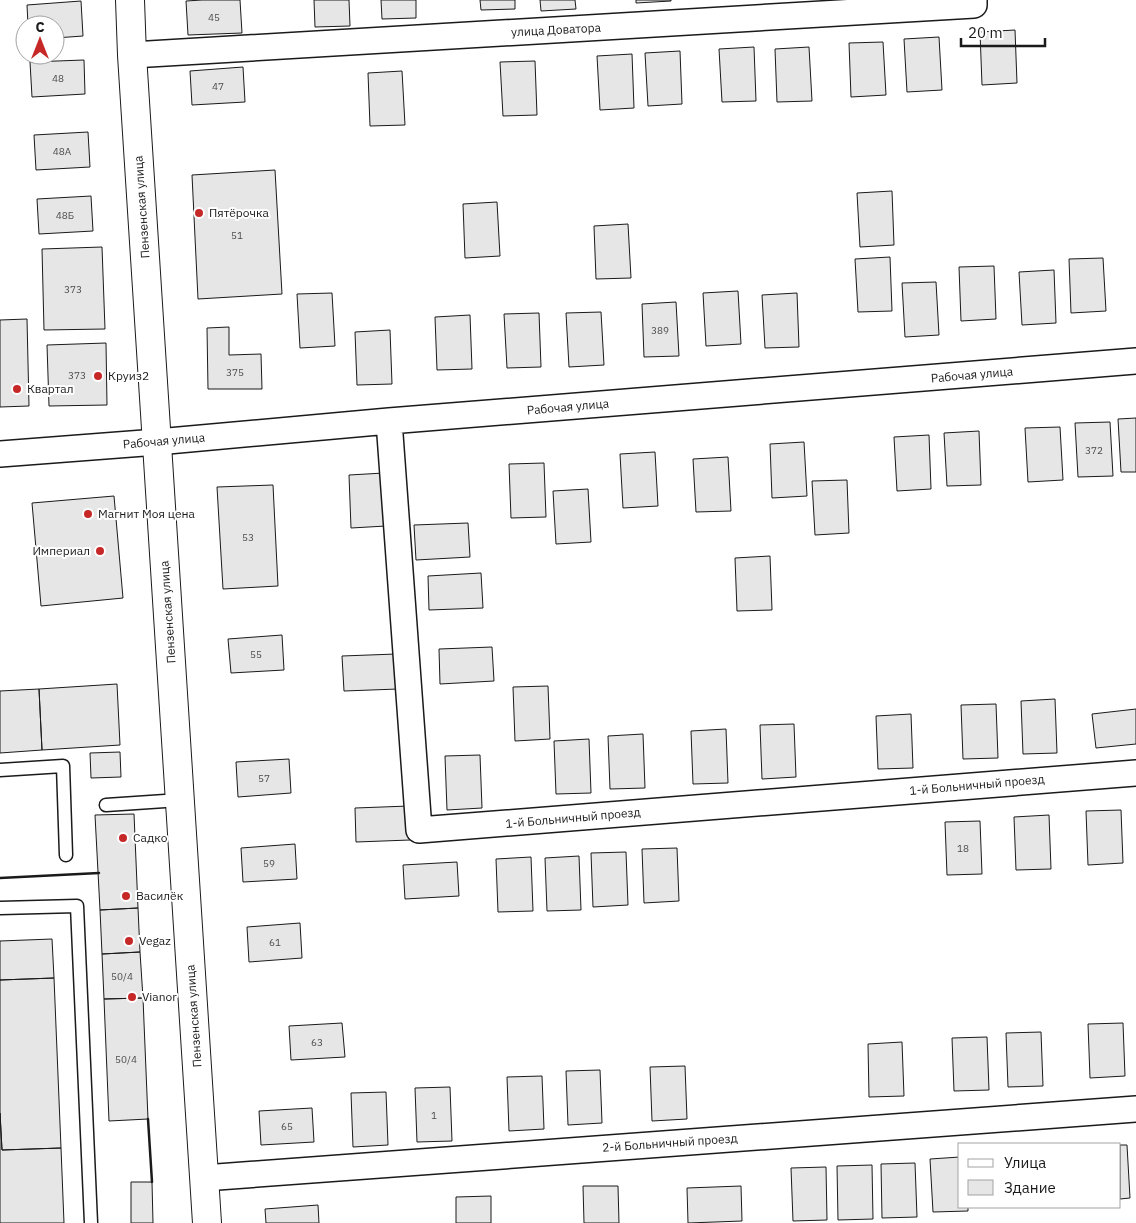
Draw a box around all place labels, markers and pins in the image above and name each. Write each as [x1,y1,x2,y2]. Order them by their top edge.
place label: Пятёрочка [209,205,269,220]
marker: Пятёрочка [193,207,205,219]
place label: Круиз2 [108,368,149,383]
marker: Круиз2 [92,370,104,382]
place label: Квартал [27,381,74,396]
marker: Квартал [11,383,23,395]
place label: Магнит Моя цена [98,506,196,521]
marker: Магнит Моя цена [82,508,94,520]
place label: Империал [32,543,90,558]
marker: Империал [94,545,106,557]
place label: Садко [133,830,168,845]
marker: Садко [117,832,129,844]
place label: Василёк [136,888,184,903]
marker: Василёк [120,890,132,902]
place label: Vegaz [139,933,171,948]
marker: Vegaz [123,935,135,947]
place label: Vianor [142,989,177,1004]
marker: Vianor [126,991,138,1003]

